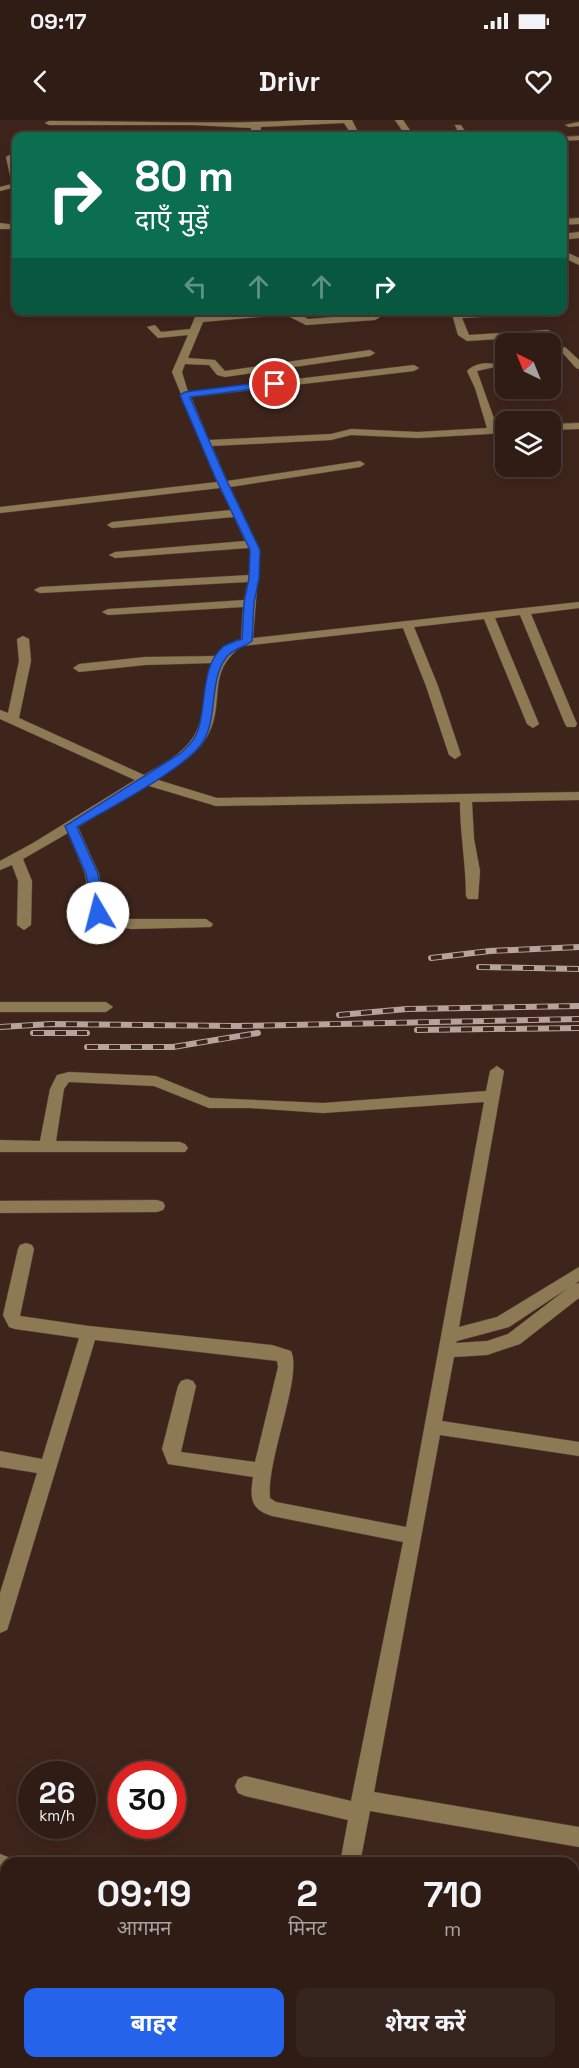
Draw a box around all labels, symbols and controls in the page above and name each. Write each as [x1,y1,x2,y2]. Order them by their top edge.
text: 09:17 [30,7,87,35]
text: Drivr [259,64,320,99]
icon: back [24,65,57,98]
icon: heart [522,65,555,98]
text: 80 m [135,150,234,203]
icon: right [36,156,114,234]
text: दाएँ मुड़ें [135,202,209,237]
icon: left [179,270,212,303]
icon: ahead [242,270,275,303]
icon: ahead [305,270,338,303]
icon: right [368,270,401,303]
north arrow [495,333,561,399]
map controls [495,333,561,477]
pin [249,358,300,409]
icon: arrive [258,367,291,400]
button: layers [495,411,561,477]
position arrow [66,881,130,945]
speed limit sign: 30 [108,1761,186,1839]
text: 26 [39,1773,75,1812]
text: km/h [39,1806,75,1825]
text: 09:19 [97,1871,191,1917]
text: 2 [297,1871,318,1917]
text: 710 [423,1872,482,1918]
text: आगमन [117,1915,171,1941]
text: मिनट [288,1915,326,1941]
text: m [444,1916,461,1942]
button: बाहर [24,1988,284,2057]
button: शेयर करें [296,1988,555,2057]

